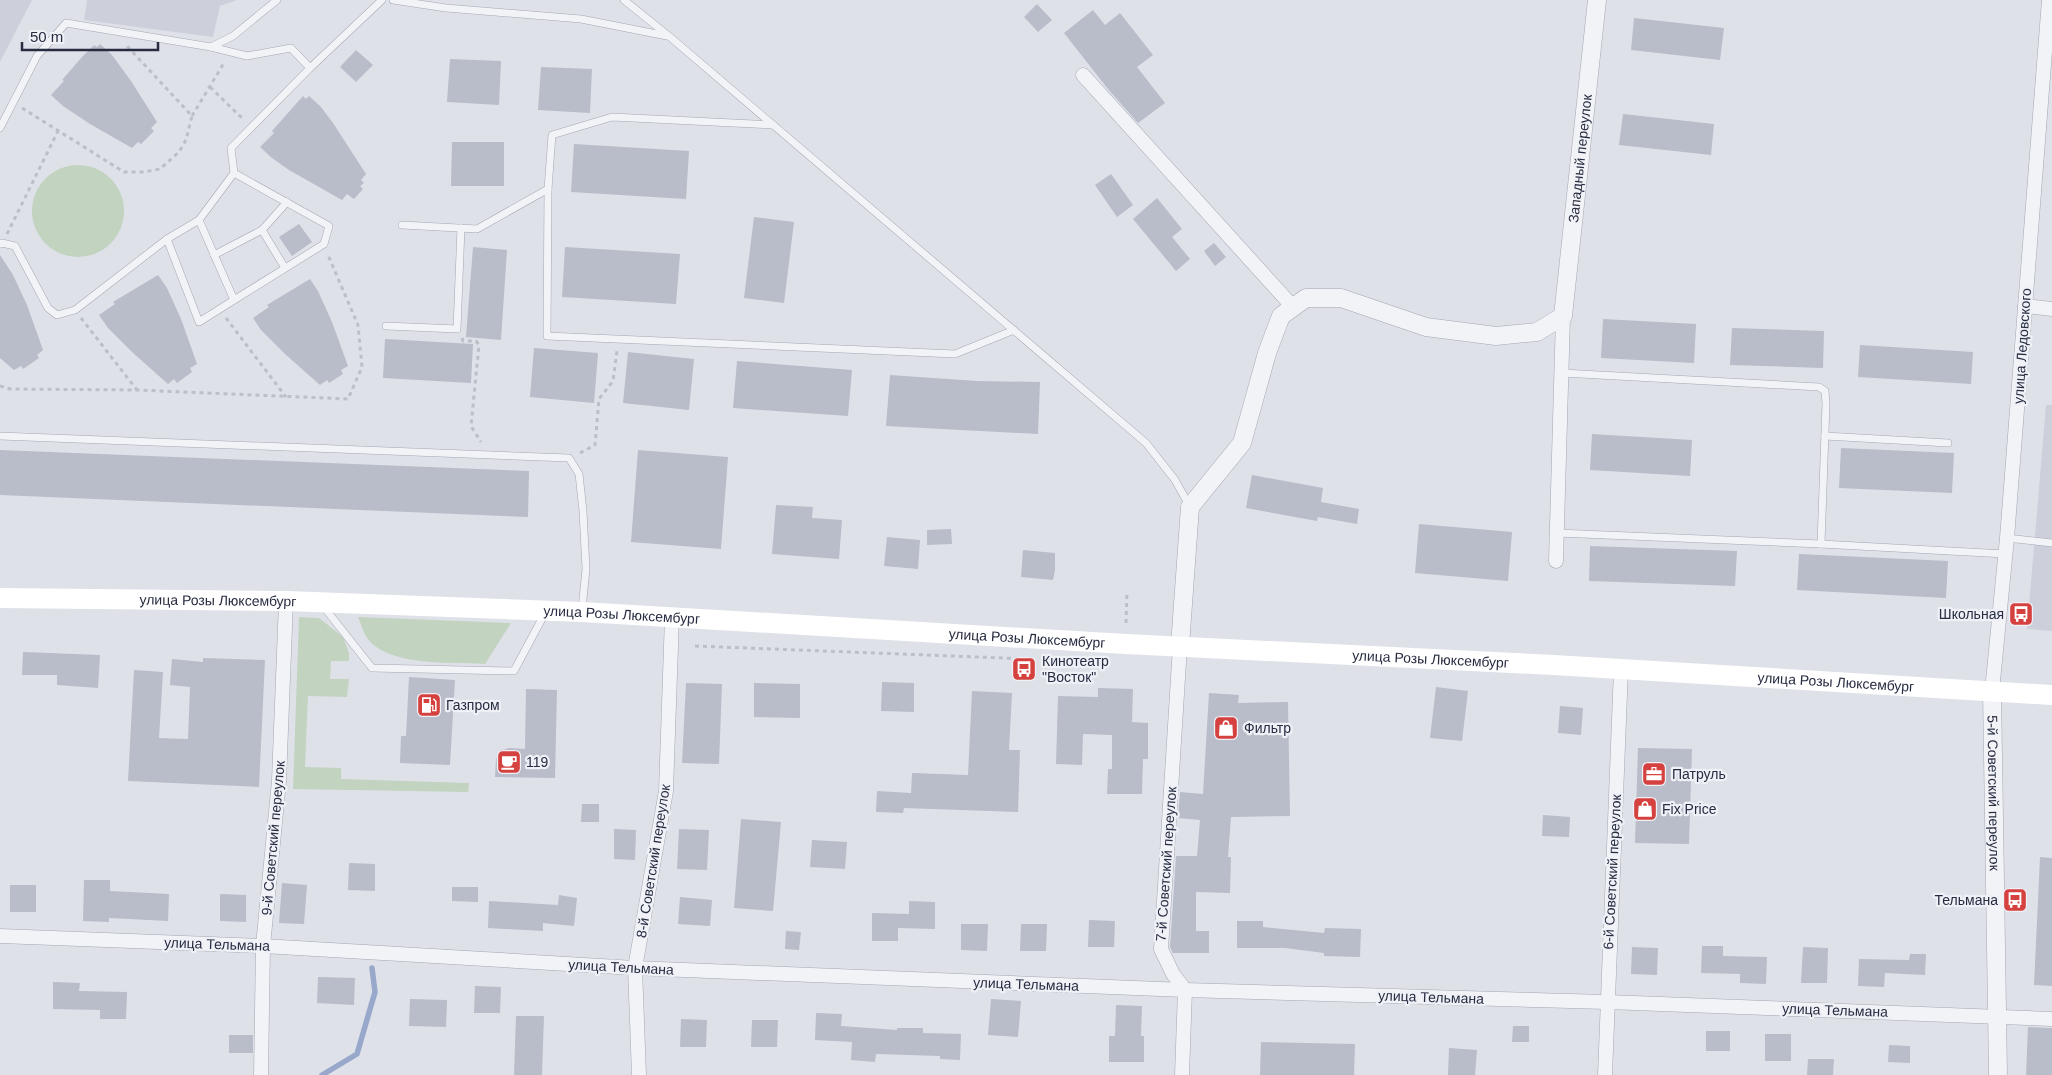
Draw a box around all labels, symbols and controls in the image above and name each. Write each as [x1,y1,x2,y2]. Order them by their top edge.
scale bar [22,20,159,52]
text: 50 m [30,28,63,45]
street label: Западный переулок [1565,93,1595,224]
street label: улица Ледовского [2010,287,2034,404]
street label: улица Розы Люксембург [139,591,297,609]
bus stop icon: Школьная [2008,601,2034,627]
street label: улица Розы Люксембург [543,603,700,627]
place label: Школьная [1939,606,2004,622]
street label: улица Розы Люксембург [948,626,1106,651]
street label: улица Розы Люксембург [1352,647,1509,671]
place label: Кинотеатр "Восток" [1042,653,1109,685]
bus stop icon: Кинотеатр "Восток" [1011,656,1037,682]
street label: улица Розы Люксембург [1757,669,1915,695]
fuel station icon: Газпром [416,692,442,718]
place label: Газпром [446,697,500,713]
shop icon: Фильтр [1213,715,1239,741]
street label: 5-й Советский переулок [1984,715,2003,872]
place label: Фильтр [1244,720,1291,736]
cafe icon: 119 [496,749,522,775]
place label: 119 [526,754,549,770]
street label: 9-й Советский переулок [258,759,288,916]
office icon: Патруль [1641,761,1667,787]
place label: Патруль [1672,766,1726,782]
street label: 8-й Советский переулок [633,782,673,939]
street label: 7-й Советский переулок [1153,785,1179,942]
street label: 6-й Советский переулок [1600,793,1624,950]
shop icon: Fix Price [1632,796,1658,822]
place label: Fix Price [1662,801,1717,817]
bus stop icon: Тельмана [2002,887,2028,913]
place label: Тельмана [1935,892,1998,908]
street label: улица Тельмана [164,934,270,954]
street label: улица Тельмана [568,956,674,978]
street label: улица Тельмана [973,974,1079,994]
street label: улица Тельмана [1378,987,1484,1007]
street label: улица Тельмана [1782,1000,1888,1020]

